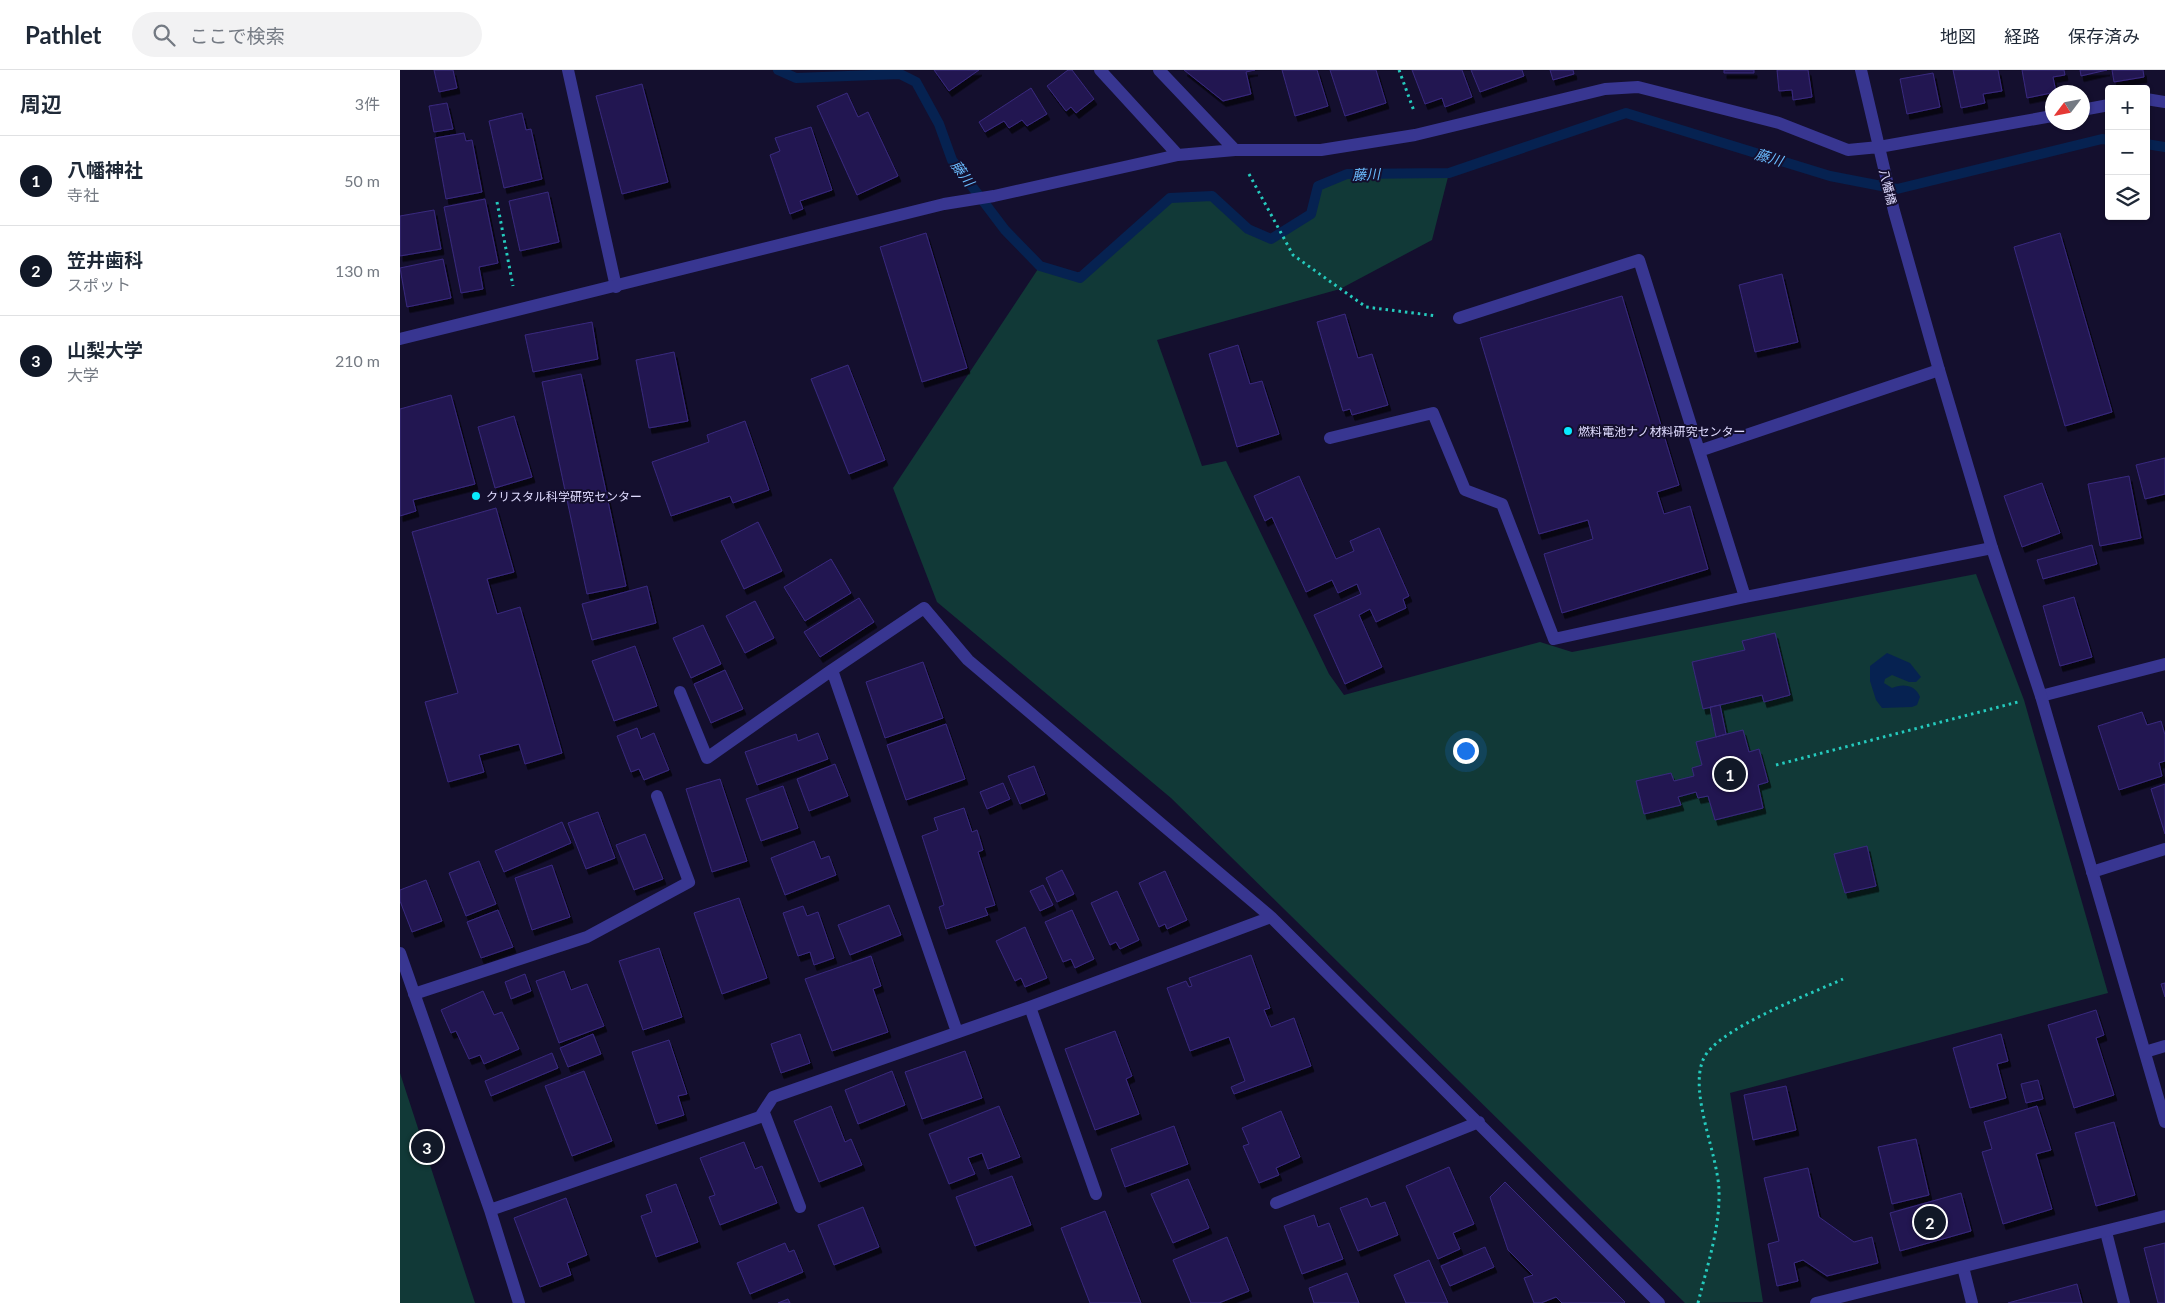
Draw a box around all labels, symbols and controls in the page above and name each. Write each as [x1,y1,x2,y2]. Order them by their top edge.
search box [132,12,482,57]
text: Pathlet [25,20,102,49]
icon: search [150,21,178,49]
text: ここで検索 [190,24,285,47]
text: 地図 [1940,25,1976,47]
text: 経路 [2004,25,2040,47]
text: 保存済み [2068,25,2140,47]
north arrow [2045,85,2090,130]
map controls [2105,85,2150,220]
button: + [2105,85,2150,130]
text: 周辺 [20,91,62,116]
text: 3件 [355,94,380,113]
button: − [2105,130,2150,175]
water label: 藤川 [1753,145,1787,170]
water label: 藤川 [948,157,979,191]
text: 八幡神社 [67,158,143,181]
water label: 藤川 [1352,165,1382,183]
street label: 八幡橋 [1876,168,1900,206]
text: 1 [31,171,41,190]
text: 50 m [344,171,380,190]
button: layers [2105,175,2150,220]
text: 寺社 [67,185,99,204]
text: 笠井歯科 [67,248,143,271]
text: 2 [31,261,41,280]
text: 130 m [335,261,380,280]
text: スポット [67,275,131,294]
text: 山梨大学 [67,338,143,361]
text: 3 [31,351,41,370]
text: 210 m [335,351,380,370]
text: 大学 [67,365,99,384]
place label: 燃料電池ナノ材料研究センター [1578,424,1745,439]
marker: 燃料電池ナノ材料研究センター [1562,425,1574,437]
place label: クリスタル科学研究センター [486,489,642,504]
marker: クリスタル科学研究センター [470,490,482,502]
your location [1453,738,1479,764]
pin: 1 [1714,755,1746,793]
pin: 3 [411,1128,443,1166]
pin: 2 [1914,1203,1946,1241]

